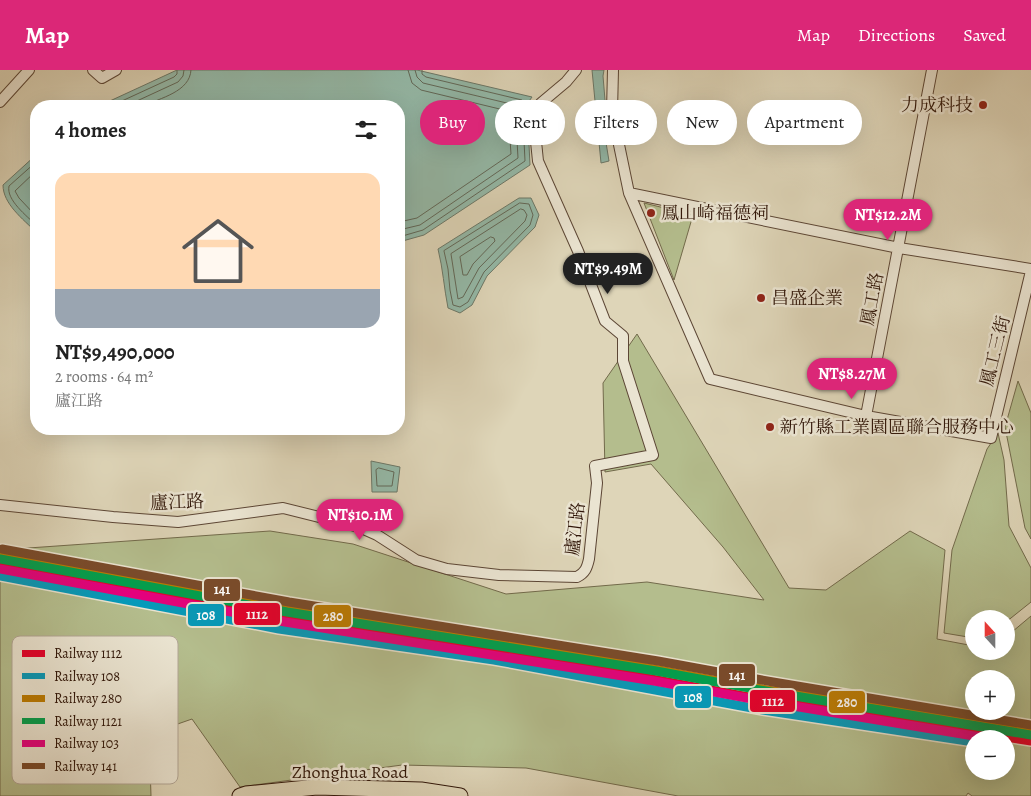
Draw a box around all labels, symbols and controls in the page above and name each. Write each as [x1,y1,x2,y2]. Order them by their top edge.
text: Map [25,19,69,51]
text: Map [797,23,830,47]
text: Directions [858,23,935,47]
text: Saved [963,23,1006,47]
place label: 力成科技 [901,93,973,117]
marker: 力成科技 [977,99,989,111]
chip: Buy [420,100,485,145]
chip: Rent [495,100,565,145]
chip: Filters [575,100,657,145]
chip: New [667,100,737,145]
chip: Apartment [747,100,862,145]
text: 4 homes [55,116,127,144]
icon: filters [352,116,380,144]
pin: NT$12.2M [836,198,940,241]
place label: 鳳山崎福德祠 [661,201,769,225]
text: NT$12.2M [854,204,922,226]
icon: home [173,206,263,296]
marker: 鳳山崎福德祠 [645,207,657,219]
pin: NT$9.49M [556,252,660,295]
text: NT$9.49M [574,258,642,280]
street label: 鳳工路 [855,270,889,328]
place label: 昌盛企業 [771,286,843,310]
marker: 昌盛企業 [755,292,767,304]
street label: 鳳工三街 [975,313,1015,389]
text: NT$9,490,000 [55,338,175,366]
pin: NT$8.27M [800,358,904,400]
text: NT$8.27M [818,363,886,385]
text: 2 rooms · 64 m² [55,366,153,388]
text: 廬江路 [55,390,103,412]
place label: 新竹縣工業園區聯合服務中心 [780,415,1014,439]
marker: 新竹縣工業園區聯合服務中心 [764,421,776,433]
street label: 廬江路 [150,489,204,515]
pin: NT$10.1M [308,498,412,541]
street label: 廬江路 [560,501,590,557]
text: NT$10.1M [327,504,393,526]
line badge: 141 [203,578,241,602]
text: 141 [214,580,230,599]
line badge: 1112 [233,602,281,626]
line badge: 108 [187,603,225,627]
line badge: 280 [313,604,352,628]
text: 1112 [246,605,268,624]
text: 108 [197,606,216,625]
text: 280 [323,607,343,626]
north arrow [965,610,1015,660]
map controls [965,610,1015,780]
legend [12,636,178,784]
text: Railway 1112 [54,644,122,663]
line badge: 141 [718,663,756,687]
text: 141 [729,666,745,685]
text: Railway 108 [54,667,120,686]
button: + [965,670,1015,720]
line badge: 108 [674,685,712,709]
text: 108 [684,688,703,707]
text: Railway 280 [54,689,122,708]
line badge: 1112 [749,689,796,713]
line badge: 280 [828,690,866,714]
text: 1112 [762,692,784,711]
text: 280 [837,693,857,712]
text: Railway 1121 [54,712,122,731]
button: − [965,730,1015,780]
text: Railway 103 [54,734,119,753]
text: Railway 141 [54,757,117,776]
street label: Zhonghua Road [292,760,409,784]

